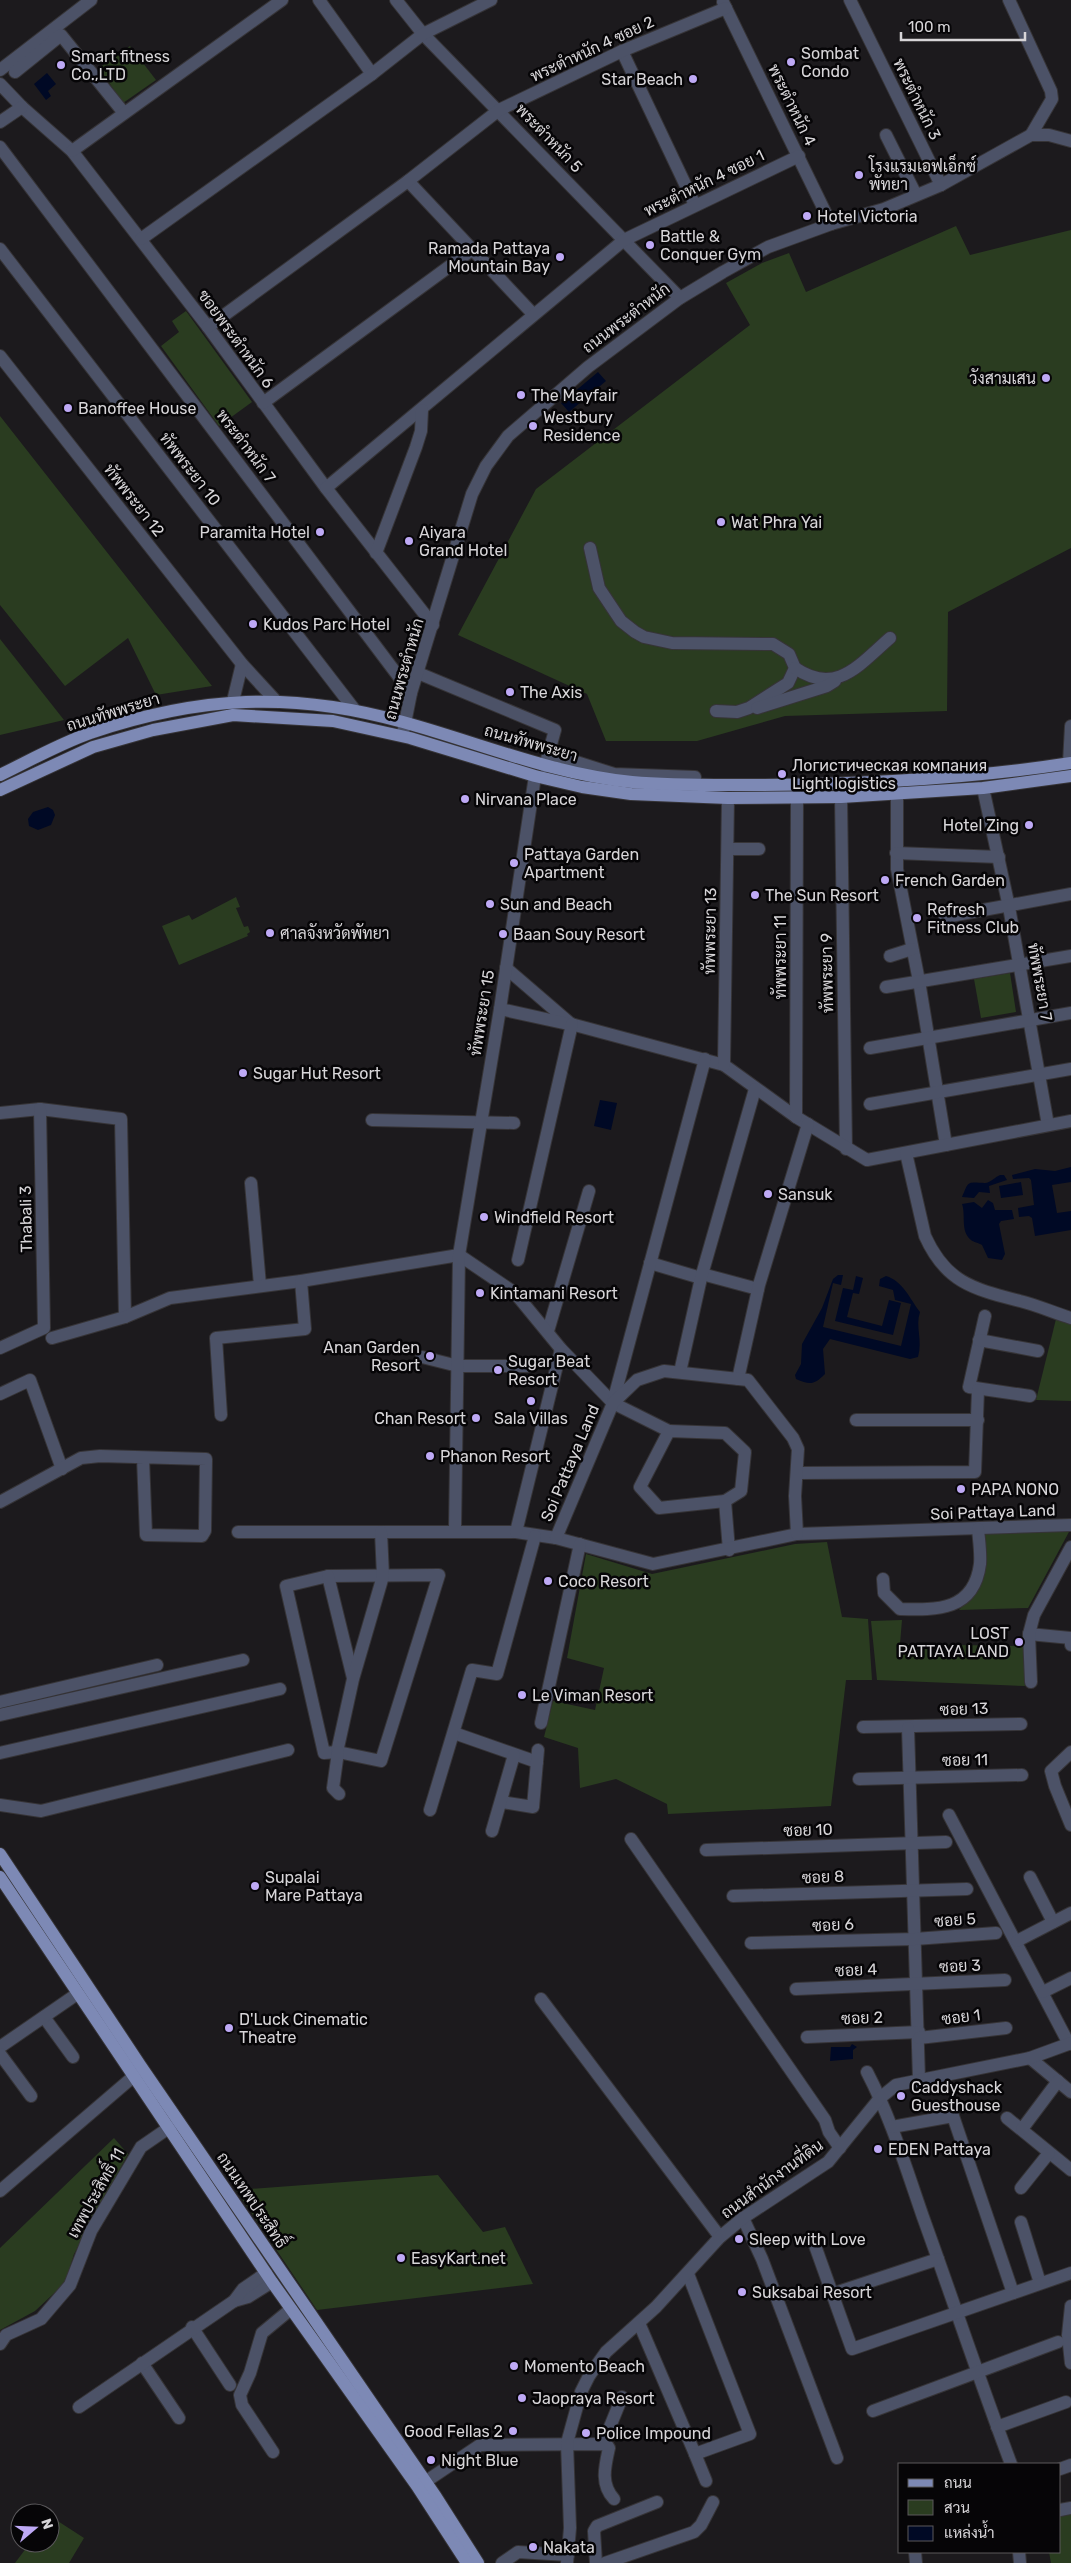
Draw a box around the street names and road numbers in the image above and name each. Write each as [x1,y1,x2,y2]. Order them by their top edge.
street label: พระตำหนัก 4 ซอย 2 [527,11,657,86]
street label: พระตำหนัก 3 [889,55,946,143]
street label: พระตำหนัก 4 [764,61,821,149]
street label: พระตำหนัก 5 [511,99,587,176]
street label: พระตำหนัก 4 ซอย 1 [640,145,767,220]
street label: ถนนพระตำหนัก [578,278,673,357]
street label: ซอยพระตำหนัก 6 [194,286,279,392]
street label: พระตำหนัก 7 [212,405,281,486]
street label: ทัพพระยา 10 [156,428,225,509]
street label: ทัพพระยา 12 [100,459,169,540]
street label: ถนนพระตำหนัก [379,616,428,722]
street label: ถนนทัพพระยา [64,688,162,735]
street label: ถนนทัพพระยา [482,720,580,765]
street label: ทัพพระยา 13 [699,887,720,975]
street label: ทัพพระยา 11 [770,915,790,999]
street label: ทัพพระยา 9 [816,933,837,1013]
street label: ทัพพระยา 7 [1024,941,1057,1022]
street label: ทัพพระยา 15 [465,968,498,1057]
street label: Thabali 3 [16,1185,36,1253]
street label: Soi Pattaya Land [537,1402,603,1524]
street label: Soi Pattaya Land [930,1500,1056,1524]
street label: ซอย 13 [939,1699,989,1719]
street label: ซอย 11 [942,1750,988,1770]
street label: ซอย 10 [783,1820,833,1840]
street label: ซอย 8 [801,1867,845,1887]
street label: ซอย 5 [933,1909,977,1931]
street label: ซอย 6 [812,1915,855,1935]
street label: ซอย 3 [939,1955,981,1977]
street label: ซอย 4 [835,1960,878,1980]
street label: ซอย 1 [940,2005,982,2029]
street label: ซอย 2 [841,2008,883,2028]
street label: ถนนสำนักงานที่ดิน [714,2132,827,2222]
street label: เทพประสิทธิ์ 11 [59,2142,129,2241]
street label: ถนนเทพประสิทธิ์ [213,2145,296,2252]

